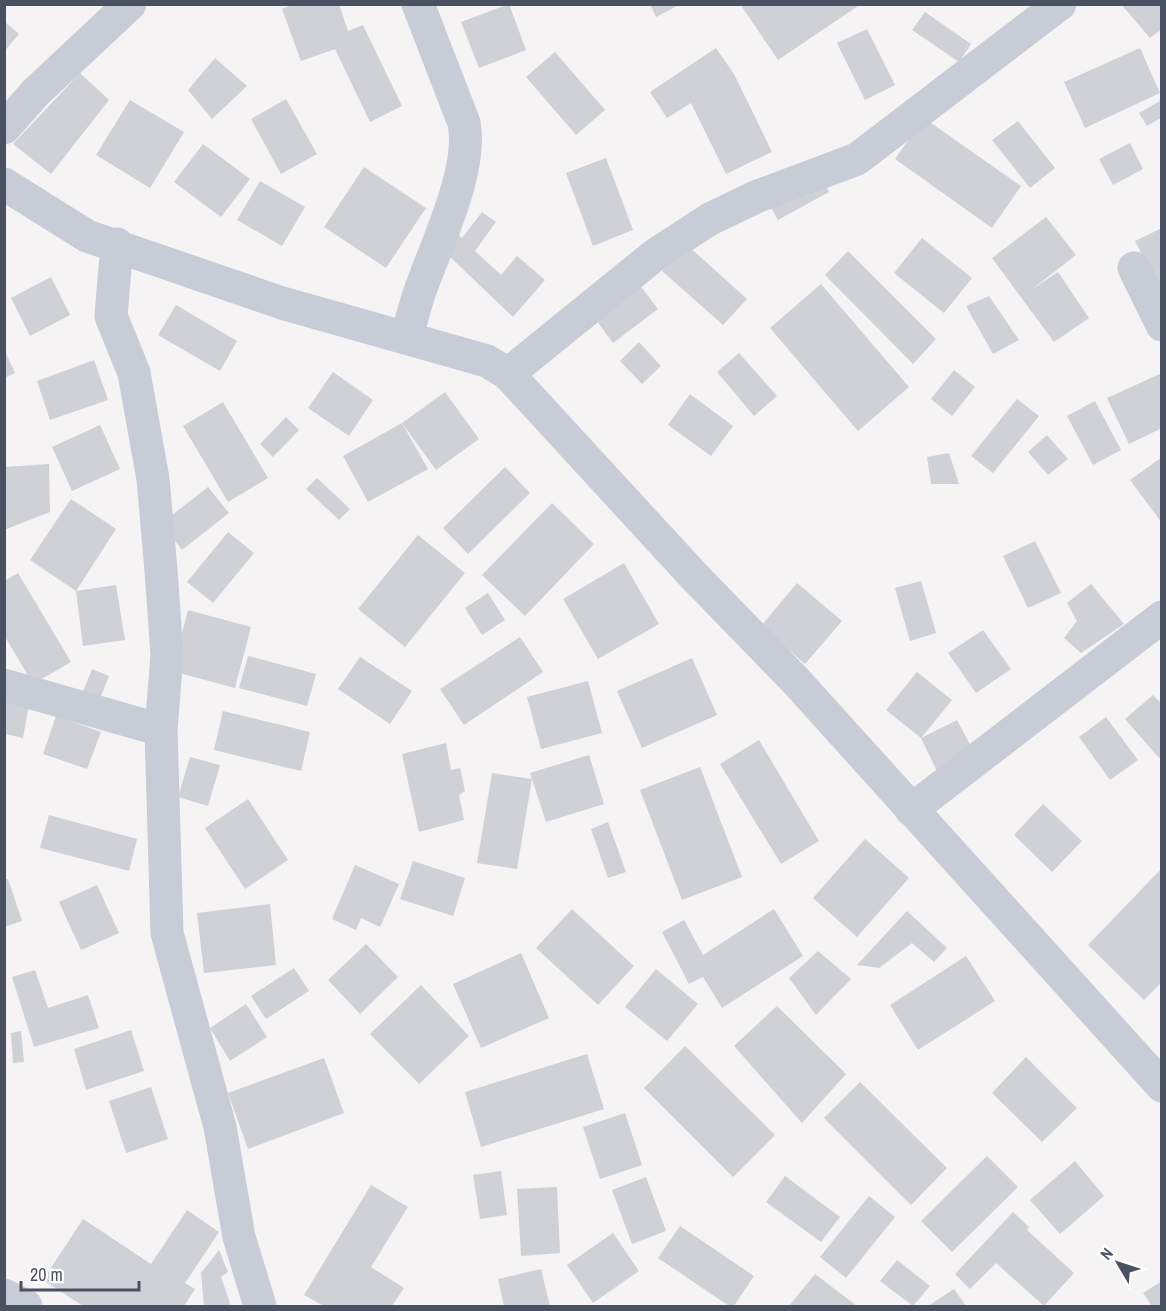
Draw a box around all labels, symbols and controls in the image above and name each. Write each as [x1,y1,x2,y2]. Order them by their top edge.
north arrow [1088,1233,1148,1293]
text: N [1095,1243,1118,1264]
scale bar [21,1254,140,1292]
text: 20 m [30,1262,63,1287]

